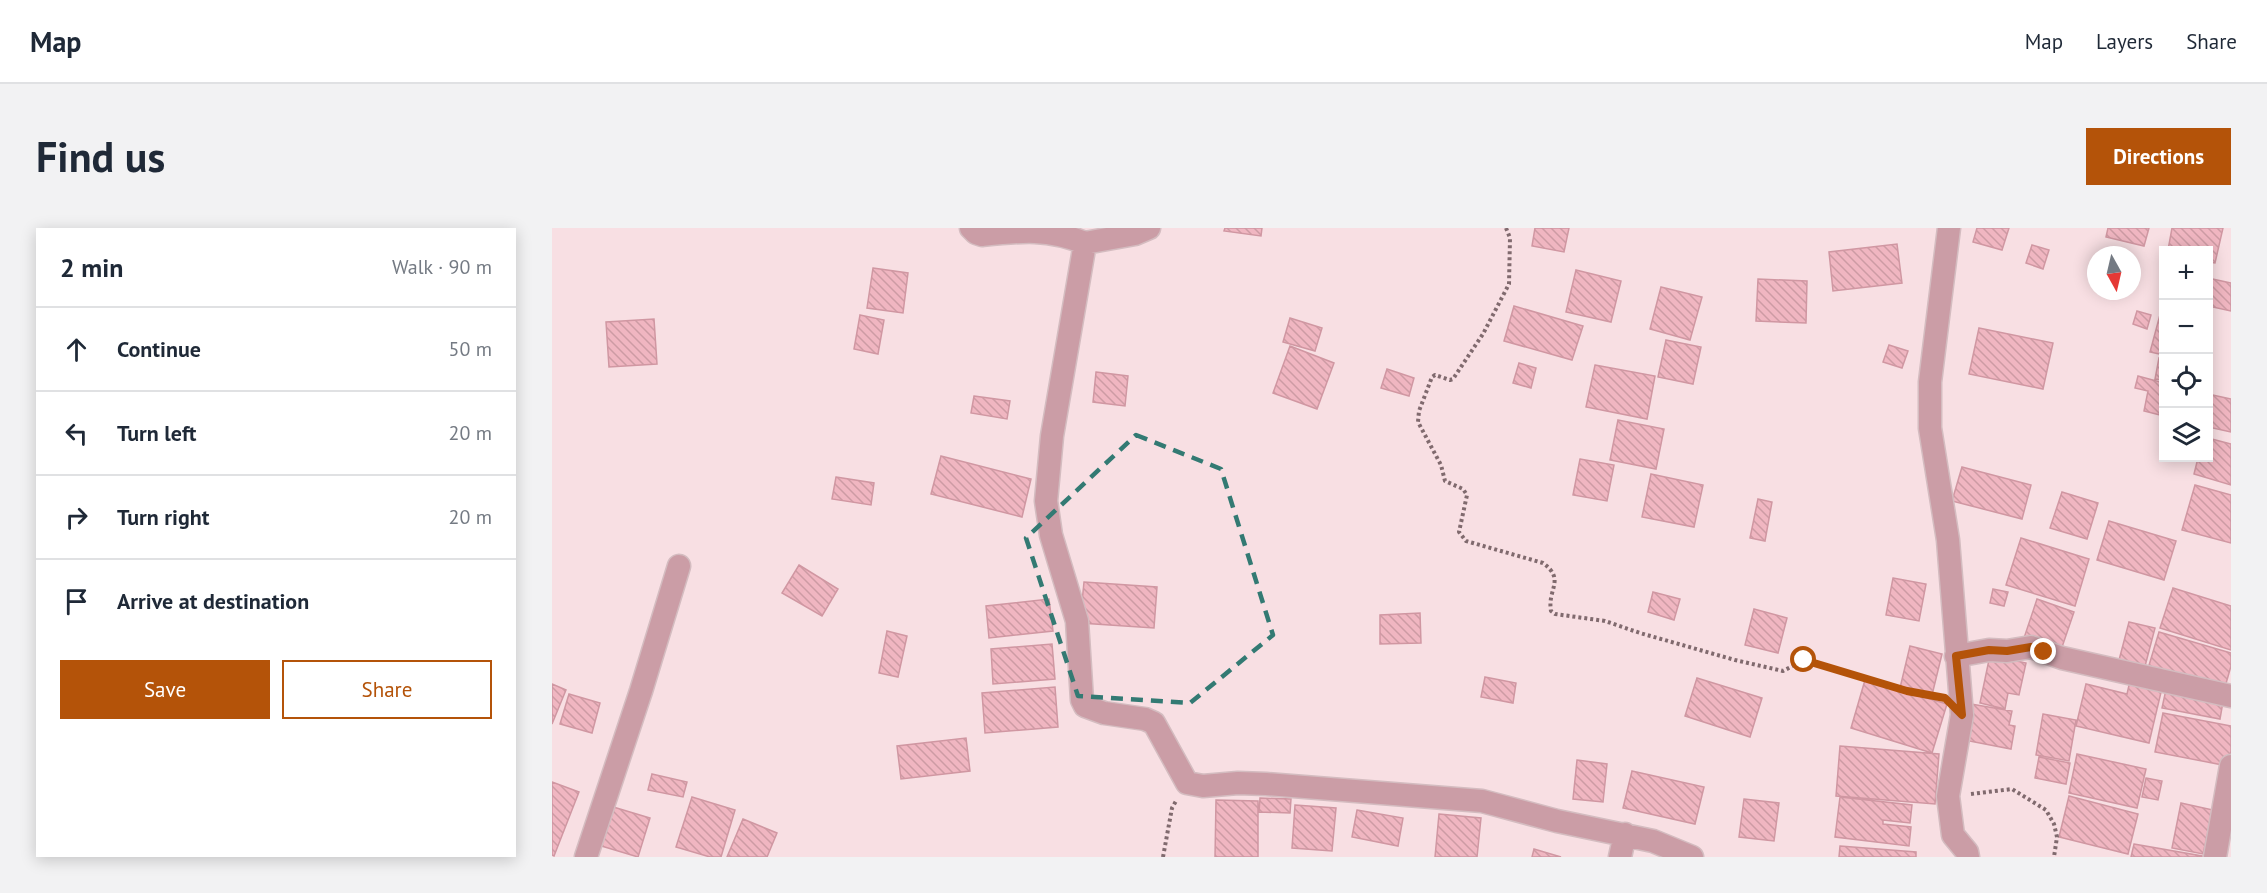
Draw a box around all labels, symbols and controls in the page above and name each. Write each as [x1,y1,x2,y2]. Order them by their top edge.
text: Map [30,23,81,60]
text: Map [2025,28,2063,55]
text: Layers [2096,28,2153,55]
text: Share [2186,28,2237,55]
button: Directions [2086,128,2231,185]
text: Find us [36,129,165,184]
north arrow [2087,246,2141,300]
map controls [2159,246,2213,462]
button: + [2159,246,2213,300]
text: 2 min [60,251,123,284]
text: Walk · 90 m [392,254,492,280]
button: − [2159,300,2213,354]
icon: ahead [60,333,93,366]
text: Continue [117,335,201,363]
text: 50 m [449,336,492,362]
button: locate [2159,354,2213,408]
button: layers [2159,408,2213,462]
icon: left [60,417,93,450]
text: Turn left [117,419,197,447]
text: 20 m [449,420,492,446]
icon: right [60,501,93,534]
text: Turn right [117,503,209,531]
text: 20 m [449,504,492,530]
icon: arrive [60,585,93,618]
text: Arrive at destination [117,587,309,615]
route end [2030,638,2056,664]
route start [1790,646,1816,672]
button: Save [60,660,270,719]
button: Share [282,660,492,719]

